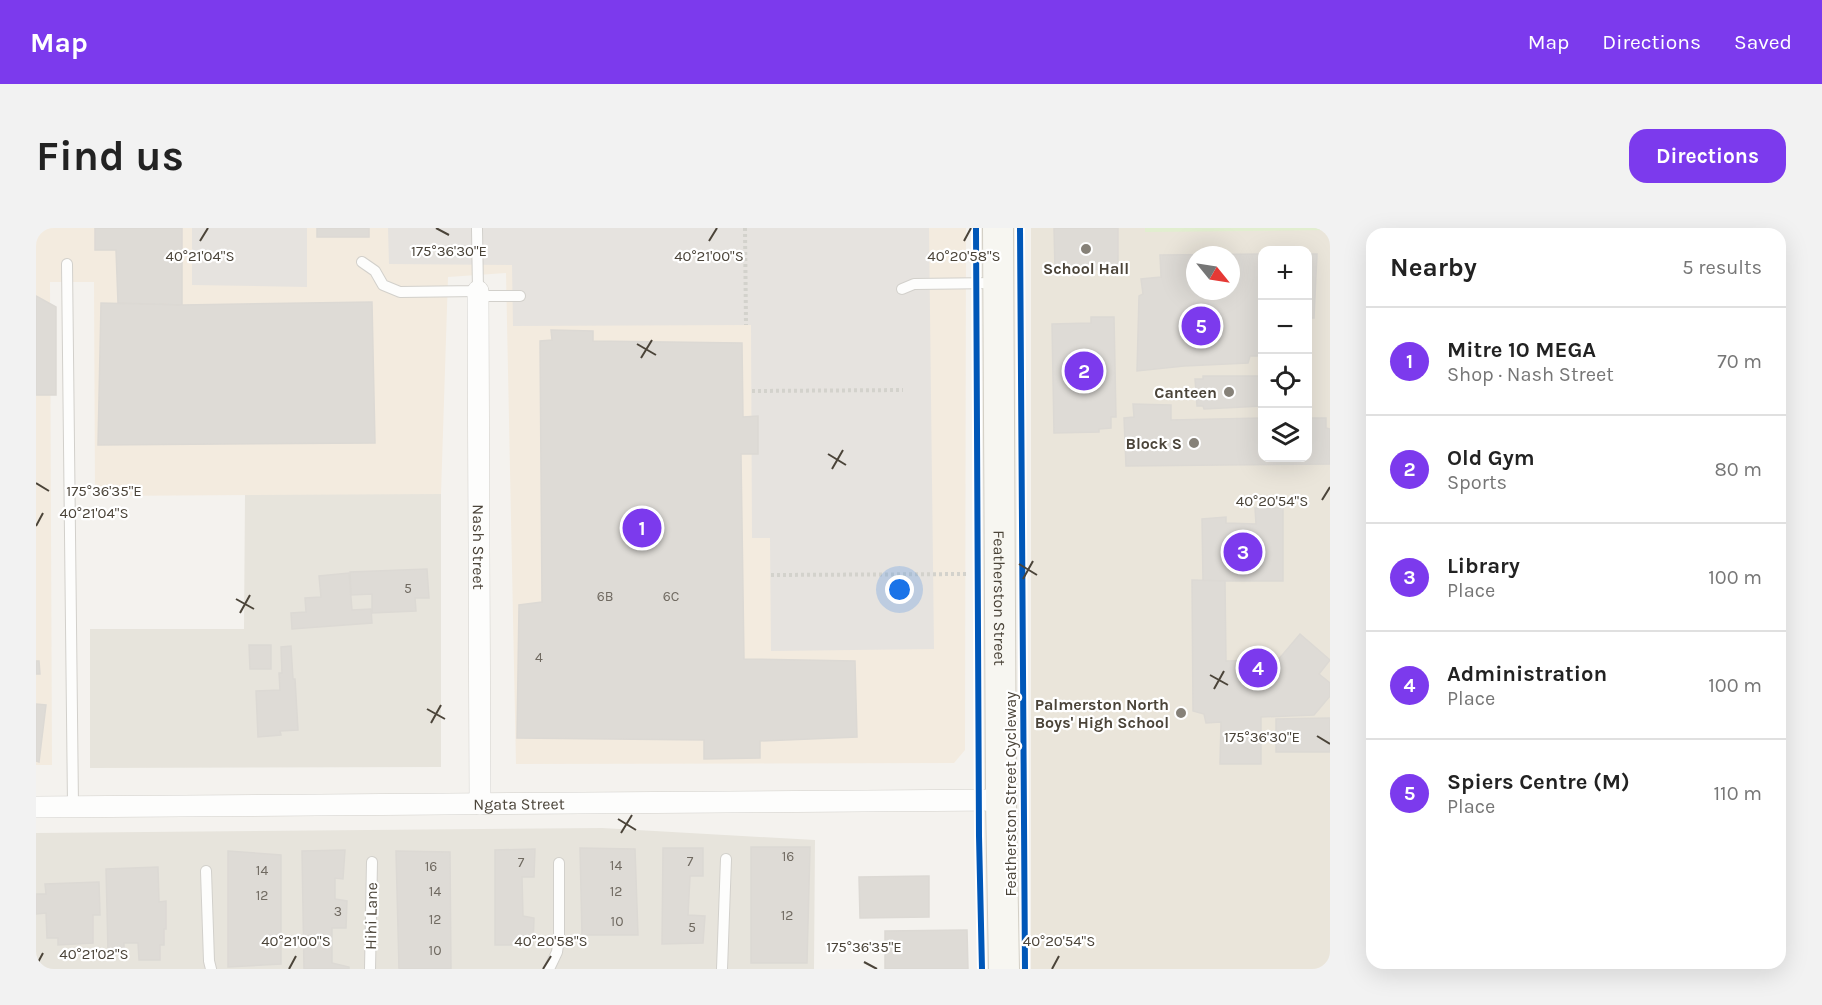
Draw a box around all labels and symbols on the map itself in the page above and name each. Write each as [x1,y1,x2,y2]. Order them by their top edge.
text: 175°36'30"E [411,242,487,260]
marker: School Hall [1079,242,1093,256]
north arrow [1186,246,1240,300]
text: 40°21'04"S [166,247,235,265]
text: 40°21'00"S [674,247,744,265]
text: 40°20'58"S [927,247,1001,265]
place label: School Hall [1043,259,1129,278]
pin: 5 [1182,304,1220,348]
pin: 2 [1064,348,1104,394]
place label: Canteen [1154,383,1217,402]
marker: Canteen [1222,385,1236,399]
place label: Block S [1126,434,1182,453]
marker: Block S [1187,436,1201,450]
text: 175°36'35"E [66,482,142,500]
text: 40°20'54"S [1236,492,1308,510]
text: 40°21'04"S [60,504,129,522]
street label: Nash Street [469,504,489,590]
pin: 1 [622,506,662,550]
street label: Featherston Street [990,530,1010,666]
pin: 3 [1224,530,1262,574]
your location [885,575,914,604]
house number: 5 [404,580,412,597]
house number: 6B [597,588,613,605]
house number: 6C [663,588,679,605]
pin: 4 [1238,646,1278,690]
house number: 4 [535,649,543,666]
street label: Featherston Street Cycleway [1001,691,1020,897]
place label: Palmerston North Boys' High School [1035,695,1169,732]
marker: Palmerston North Boys' High School [1174,706,1188,720]
text: 175°36'30"E [1224,728,1300,746]
street label: Ngata Street [473,794,565,813]
house number: 16 [782,848,794,865]
house number: 7 [687,853,694,870]
house number: 7 [518,854,525,871]
house number: 14 [610,857,622,874]
house number: 16 [425,858,437,875]
house number: 14 [256,862,268,879]
street label: Hihi Lane [361,882,381,950]
house number: 14 [429,883,441,900]
house number: 12 [610,883,622,900]
house number: 12 [256,887,268,904]
house number: 3 [334,903,342,920]
house number: 12 [781,907,793,924]
house number: 12 [429,911,441,928]
house number: 10 [611,913,623,930]
house number: 5 [688,919,696,936]
text: 40°21'00"S [261,932,331,950]
text: 40°20'58"S [514,932,588,950]
text: 40°20'54"S [1023,932,1095,950]
text: 175°36'35"E [826,938,902,956]
house number: 10 [429,942,441,959]
text: 40°21'02"S [59,945,129,963]

